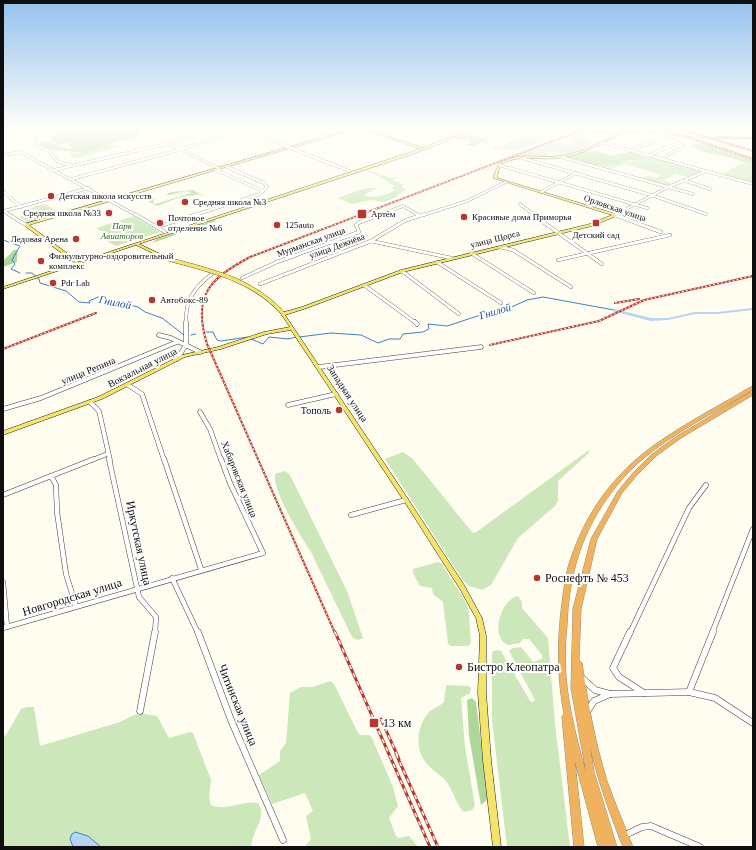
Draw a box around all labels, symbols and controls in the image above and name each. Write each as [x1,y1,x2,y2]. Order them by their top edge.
marker: Детская школа искусств [46,191,56,201]
place label: Детская школа искусств [59,191,152,201]
street label: Орловская улица [583,193,647,223]
marker: Средняя школа №3 [180,197,190,207]
place label: Средняя школа №3 [193,197,267,207]
place label: Средняя школа №33 [23,208,101,218]
marker: Средняя школа №33 [104,208,114,218]
marker: Артём [356,208,368,220]
place label: Артём [371,209,396,219]
marker: Красивые дома Приморья [459,212,469,222]
place label: Красивые дома Приморья [472,212,571,222]
place label: Почтовое отделение №6 [168,213,223,233]
marker: Почтовое отделение №6 [155,218,165,228]
marker: Детский сад [591,218,601,228]
marker: 125auto [272,220,282,230]
place label: 125auto [285,220,314,230]
park label: Парк Авиаторов [100,221,143,241]
street label: Мурманская улица [275,225,347,259]
street label: улица Щорса [469,228,521,250]
place label: Детский сад [572,230,620,240]
street label: улица Дежнёва [308,231,366,261]
place label: Ледовая Арена [11,234,68,244]
marker: Ледовая Арена [71,234,81,244]
place label: Физкультурно-оздоровительный комплекс [49,251,174,271]
marker: Физкультурно-оздоровительный комплекс [36,256,46,266]
marker: Pdr Lab [48,278,58,288]
place label: Pdr Lab [61,278,90,288]
water label: Гнилой [97,293,133,311]
marker: Автобокс-89 [147,295,157,305]
place label: Автобокс-89 [160,295,209,305]
water label: Гнилой [477,300,513,322]
street label: Вокзальная улица [106,345,179,390]
street label: улица Репина [59,354,117,386]
street label: Западная улица [325,363,370,424]
place label: Тополь [301,405,331,416]
marker: Тополь [334,405,344,415]
street label: Хабаровская улица [219,439,260,519]
street label: Иркутская улица [123,499,155,587]
place label: Роснефть № 453 [545,571,629,585]
marker: Роснефть № 453 [532,573,542,583]
street label: Новгородская улица [21,575,124,619]
place label: Бистро Клеопатра [467,660,560,674]
street label: Читинская улица [215,662,261,748]
marker: Бистро Клеопатра [454,662,464,672]
place label: 13 км [383,716,412,730]
marker: 13 км [368,717,380,729]

